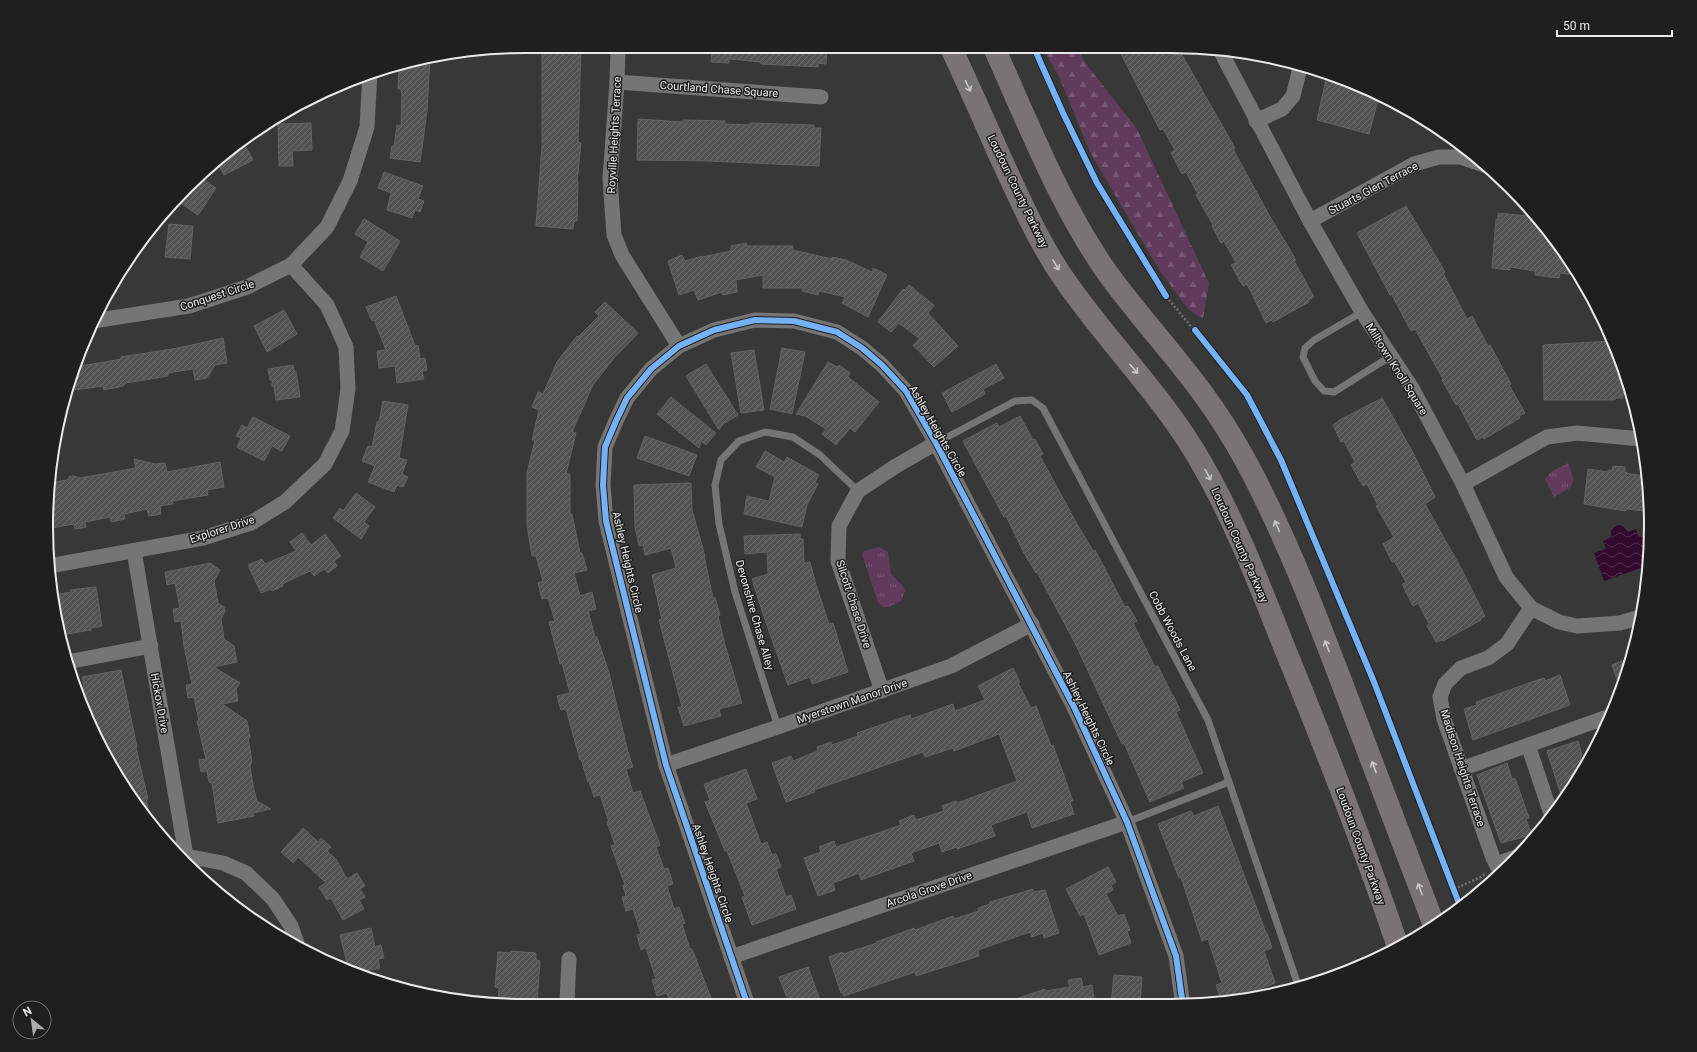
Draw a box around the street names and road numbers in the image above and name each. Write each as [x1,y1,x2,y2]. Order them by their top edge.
street label: Royville Heights Terrace [605,76,624,194]
street label: Courtland Chase Square [659,79,779,100]
street label: Loudoun County Parkway [984,133,1051,251]
street label: Stuarts Glen Terrace [1326,159,1420,218]
street label: Conquest Circle [178,277,256,314]
street label: Milltown Knoll Square [1363,321,1430,418]
street label: Ashley Heights Circle [906,383,969,480]
street label: Loudoun County Parkway [1208,486,1271,605]
street label: Ashley Heights Circle [610,510,646,614]
street label: Explorer Drive [188,513,256,546]
street label: Silcott Chase Drive [833,558,874,650]
street label: Devonshire Chase Alley [733,559,777,673]
street label: Cobb Woods Lane [1146,589,1199,674]
street label: Ashley Heights Circle [1060,669,1117,768]
street label: Hickox Drive [148,672,171,734]
street label: Myerstown Manor Drive [795,676,909,726]
street label: Madison Heights Terrace [1437,708,1488,828]
street label: Loudoun County Parkway [1333,786,1388,908]
street label: Ashley Heights Circle [690,822,736,924]
street label: Arcola Grove Drive [884,869,974,910]

